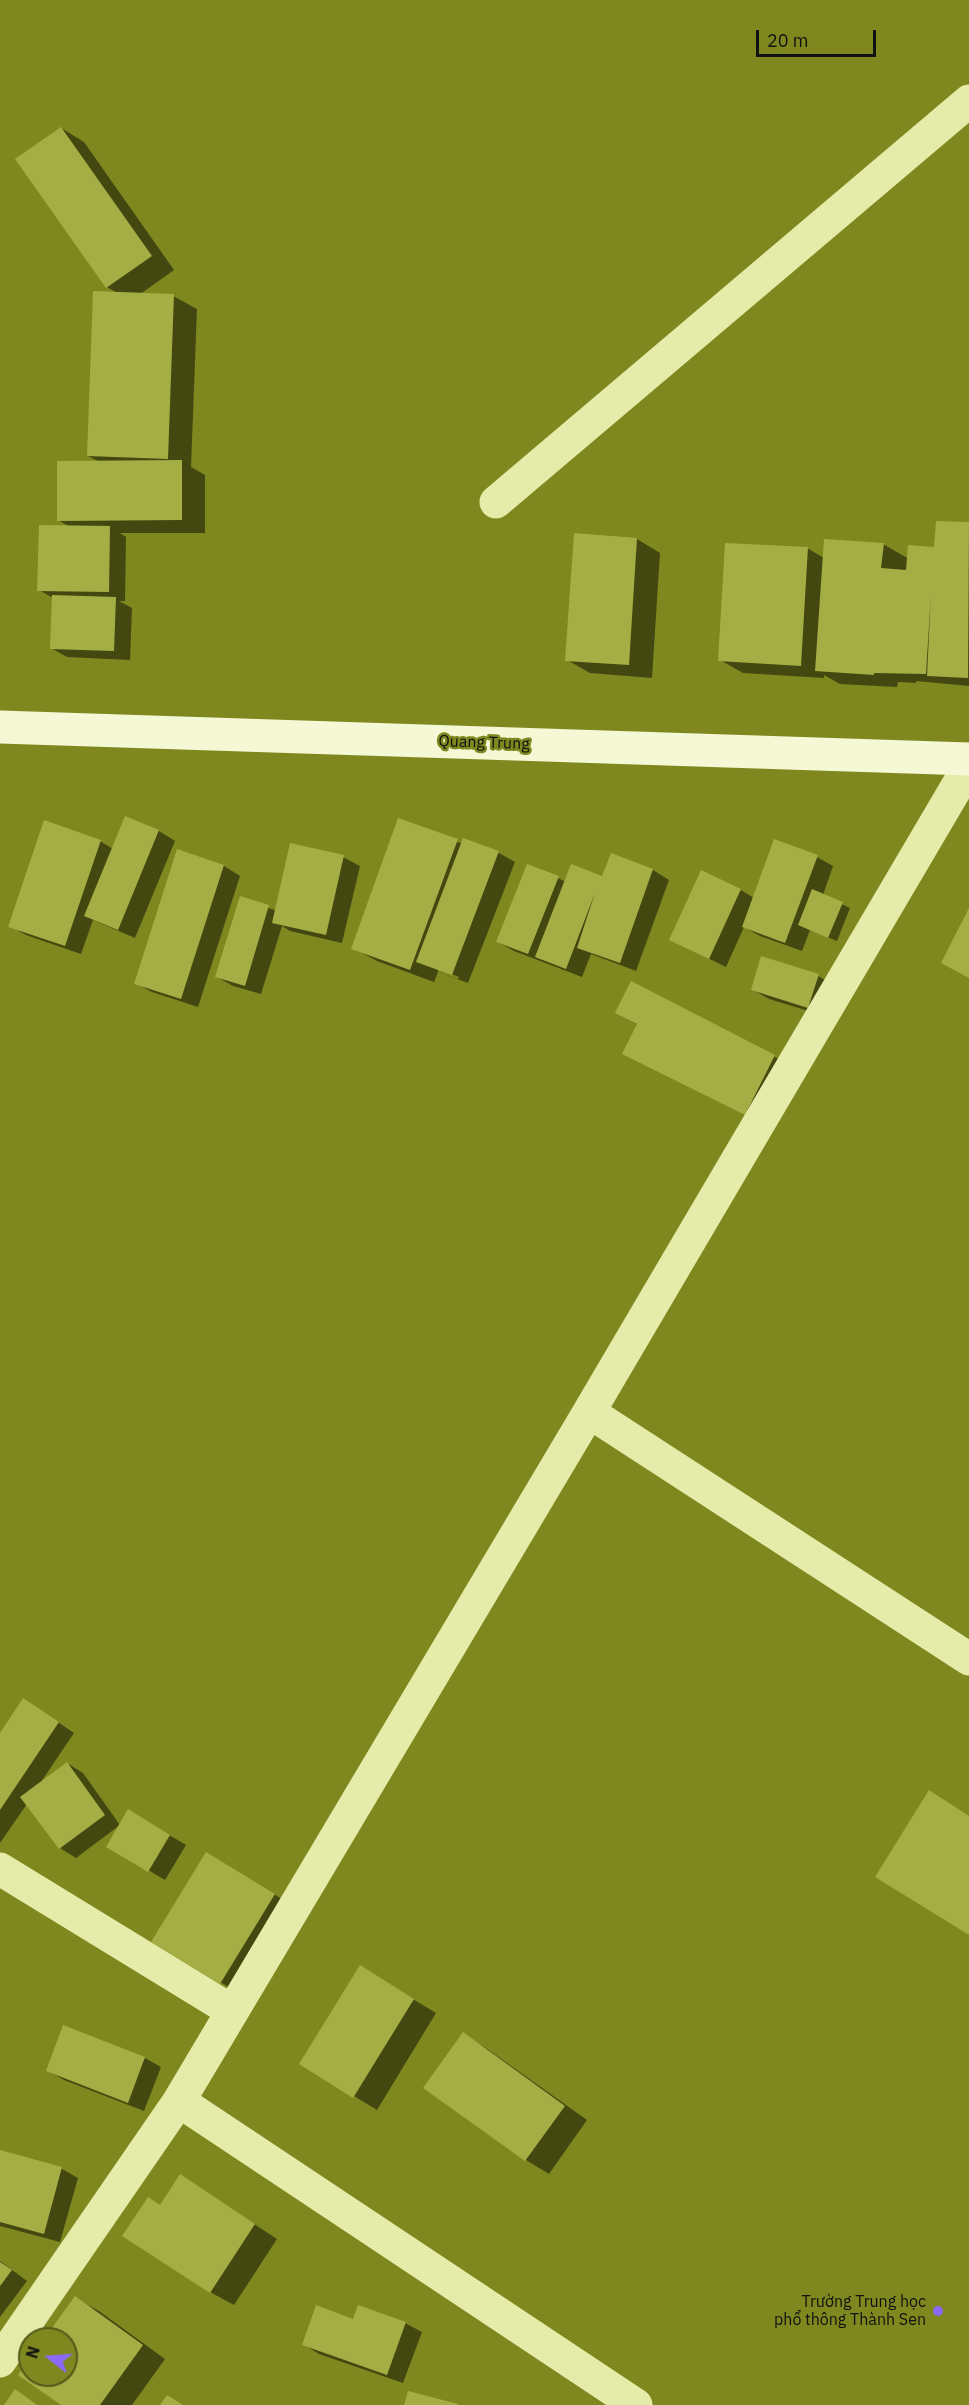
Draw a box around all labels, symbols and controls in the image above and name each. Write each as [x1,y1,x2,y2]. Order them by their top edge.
scale bar [759,18,879,56]
text: 20 m [767,29,809,52]
street label: Quang Trung [438,732,530,754]
place label: Trường Trung học phổ thông Thành Sen [774,2292,926,2330]
marker: Trường Trung học phổ thông Thành Sen [931,2304,945,2318]
north arrow [18,2327,78,2387]
text: N [21,2344,44,2361]

